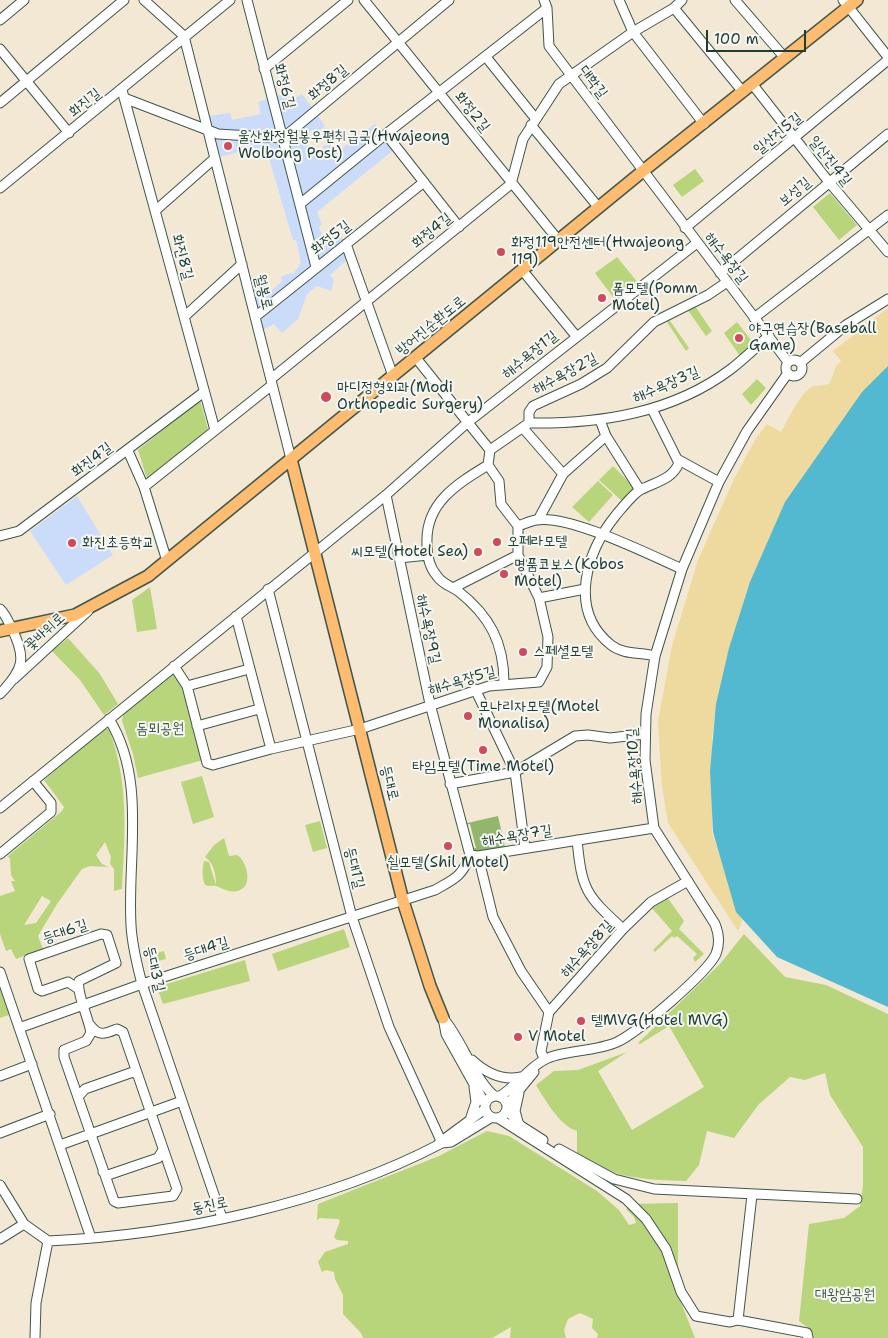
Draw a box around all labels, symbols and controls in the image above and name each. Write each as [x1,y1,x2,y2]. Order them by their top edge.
scale bar [708,20,808,52]
text: 100 m [714,29,759,49]
street label: 화정6길 [269,61,299,111]
street label: 화정8길 [304,61,352,105]
street label: 대학길 [575,62,611,102]
street label: 화진길 [65,85,105,121]
street label: 화정2길 [450,88,494,136]
street label: 일산진5길 [750,109,806,159]
place label: 울산화정월봉우편취급국(Hwajeong Wolbong Post) [238,128,450,163]
street label: 일산진4길 [805,132,855,190]
marker: 울산화정월봉우편취급국(Hwajeong Wolbong Post) [222,140,234,152]
street label: 보성길 [775,173,815,211]
street label: 화정4길 [408,209,456,253]
street label: 화정5길 [308,217,354,259]
street label: 해수욕장길 [700,229,752,287]
street label: 화진8길 [167,232,197,282]
place label: 화정119안전센터(Hwajeong 119) [511,234,684,269]
marker: 화정119안전센터(Hwajeong 119) [495,246,507,258]
street label: 월봉로 [250,272,276,312]
place label: 폼모텔(Pomm Motel) [612,280,698,315]
street label: 방어진순환도로 [393,292,469,360]
marker: 폼모텔(Pomm Motel) [596,292,608,304]
place label: 야구연습장(Baseball Game) [749,320,876,355]
street label: 해수욕장1길 [498,327,562,383]
marker: 야구연습장(Baseball Game) [733,332,745,344]
street label: 해수욕장2길 [529,349,601,399]
street label: 해수욕장3길 [630,363,702,407]
place label: 마디정형외과(Modi Orthopedic Surgery) [337,379,483,414]
marker: 마디정형외과(Modi Orthopedic Surgery) [319,390,333,404]
street label: 화진4길 [68,439,116,481]
place label: 오페라모텔 [507,533,567,551]
place label: 화진초등학교 [82,534,154,552]
marker: 오페라모텔 [491,536,503,548]
marker: 화진초등학교 [66,537,78,549]
place label: 씨모텔(Hotel Sea) [351,543,468,561]
marker: 씨모텔(Hotel Sea) [472,546,484,558]
place label: 명품코보스(Kobos Motel) [514,556,624,591]
marker: 명품코보스(Kobos Motel) [498,568,510,580]
street label: 해수욕장9길 [412,592,444,666]
street label: 꽃바위로 [21,609,69,655]
place label: 스페셜모텔 [533,643,593,661]
marker: 스페셜모텔 [517,646,529,658]
street label: 해수욕장5길 [426,663,498,699]
place label: 모나리자모텔(Motel Monalisa) [478,698,599,733]
marker: 모나리자모텔(Motel Monalisa) [462,710,474,722]
park label: 돔뫼공원 [136,720,184,738]
street label: 해수욕장10길 [623,727,647,805]
marker: 타임모텔(Time Motel) [477,744,489,756]
place label: 타임모텔(Time Motel) [412,758,554,776]
street label: 등대로 [376,763,402,803]
street label: 해수욕장7길 [481,822,553,850]
marker: 쉴모텔(Shil Motel) [442,840,454,852]
street label: 등대1길 [340,845,368,891]
place label: 쉴모텔(Shil Motel) [387,854,509,872]
street label: 등대6길 [40,916,90,948]
street label: 해수욕장8길 [557,917,617,981]
street label: 등대4길 [181,933,231,965]
street label: 등대3길 [140,944,168,994]
place label: 텔MVG(Hotel MVG) [591,1012,728,1030]
marker: 텔MVG(Hotel MVG) [575,1015,587,1027]
place label: V Motel [528,1028,586,1046]
marker: V Motel [512,1031,524,1043]
street label: 동진로 [190,1193,230,1219]
park label: 대왕암공원 [815,1286,875,1304]

